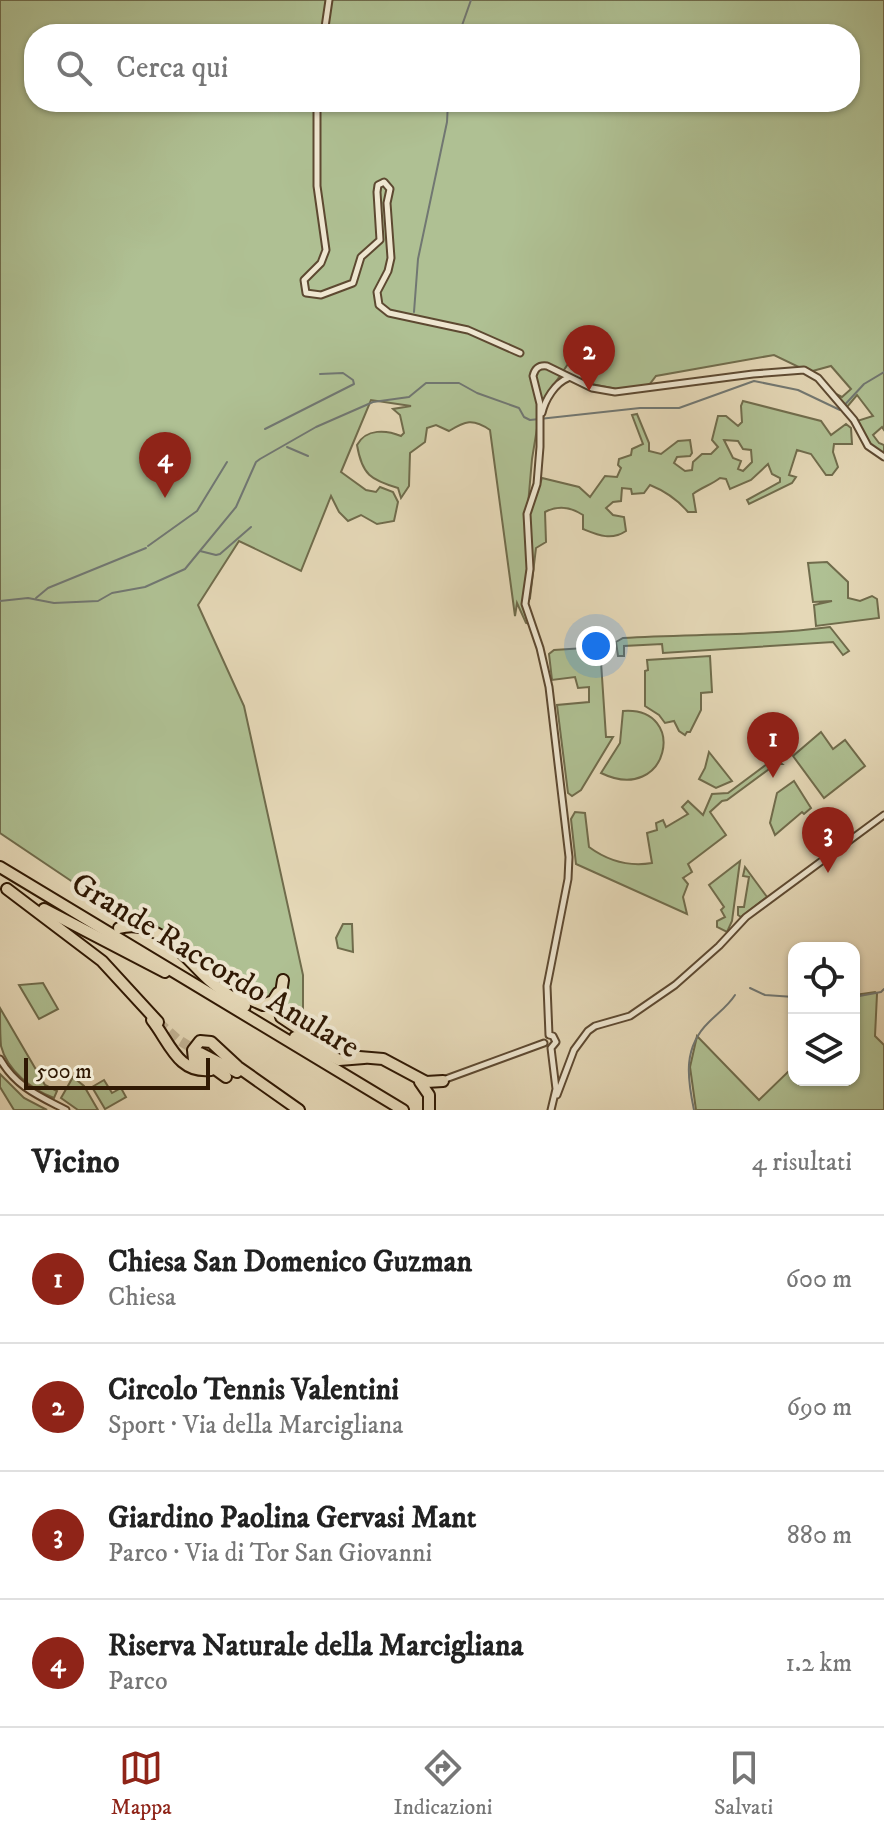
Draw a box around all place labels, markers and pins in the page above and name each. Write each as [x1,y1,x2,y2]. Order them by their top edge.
pin: 2 [563,325,615,391]
pin: 4 [139,432,191,498]
pin: 1 [747,712,799,778]
pin: 3 [802,807,854,873]

